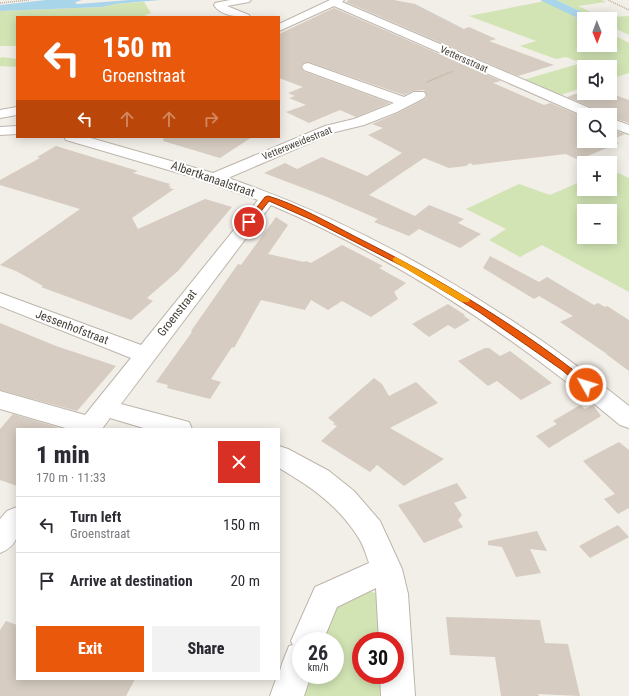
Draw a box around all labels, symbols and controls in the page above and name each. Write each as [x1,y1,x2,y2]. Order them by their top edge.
north arrow [577,12,617,52]
map controls [577,12,617,244]
text: 150 m [102,31,172,64]
icon: left [36,32,88,84]
street label: Vettersstraat [438,44,490,74]
button: sound [577,60,617,100]
text: Groenstraat [102,65,185,86]
icon: left [74,108,96,130]
icon: ahead [116,108,138,130]
icon: ahead [158,108,180,130]
icon: right [200,108,222,130]
button: search [577,108,617,148]
street label: Vettersweidestraat [260,124,334,162]
button: + [577,156,617,196]
street label: Albertkanaalstraat [169,158,257,200]
button: − [577,204,617,244]
pin [232,205,266,239]
icon: arrive [238,211,260,233]
street label: Groenstraat [154,286,200,339]
street label: Jessenhofstraat [34,307,111,347]
position arrow [565,364,607,406]
text: 1 min [36,441,90,469]
button: close [218,441,260,483]
text: 170 m · 11:33 [36,470,106,485]
text: Turn left [70,508,121,526]
icon: left [36,514,58,536]
text: 150 m [223,516,260,534]
text: Groenstraat [70,526,130,541]
icon: arrive [36,570,58,592]
text: Arrive at destination [70,572,193,590]
text: 20 m [230,572,260,590]
button: Exit [36,626,144,672]
button: Share [152,626,260,672]
speed limit sign: 30 [352,632,404,684]
text: 26 [308,641,328,665]
text: km/h [308,662,328,673]

